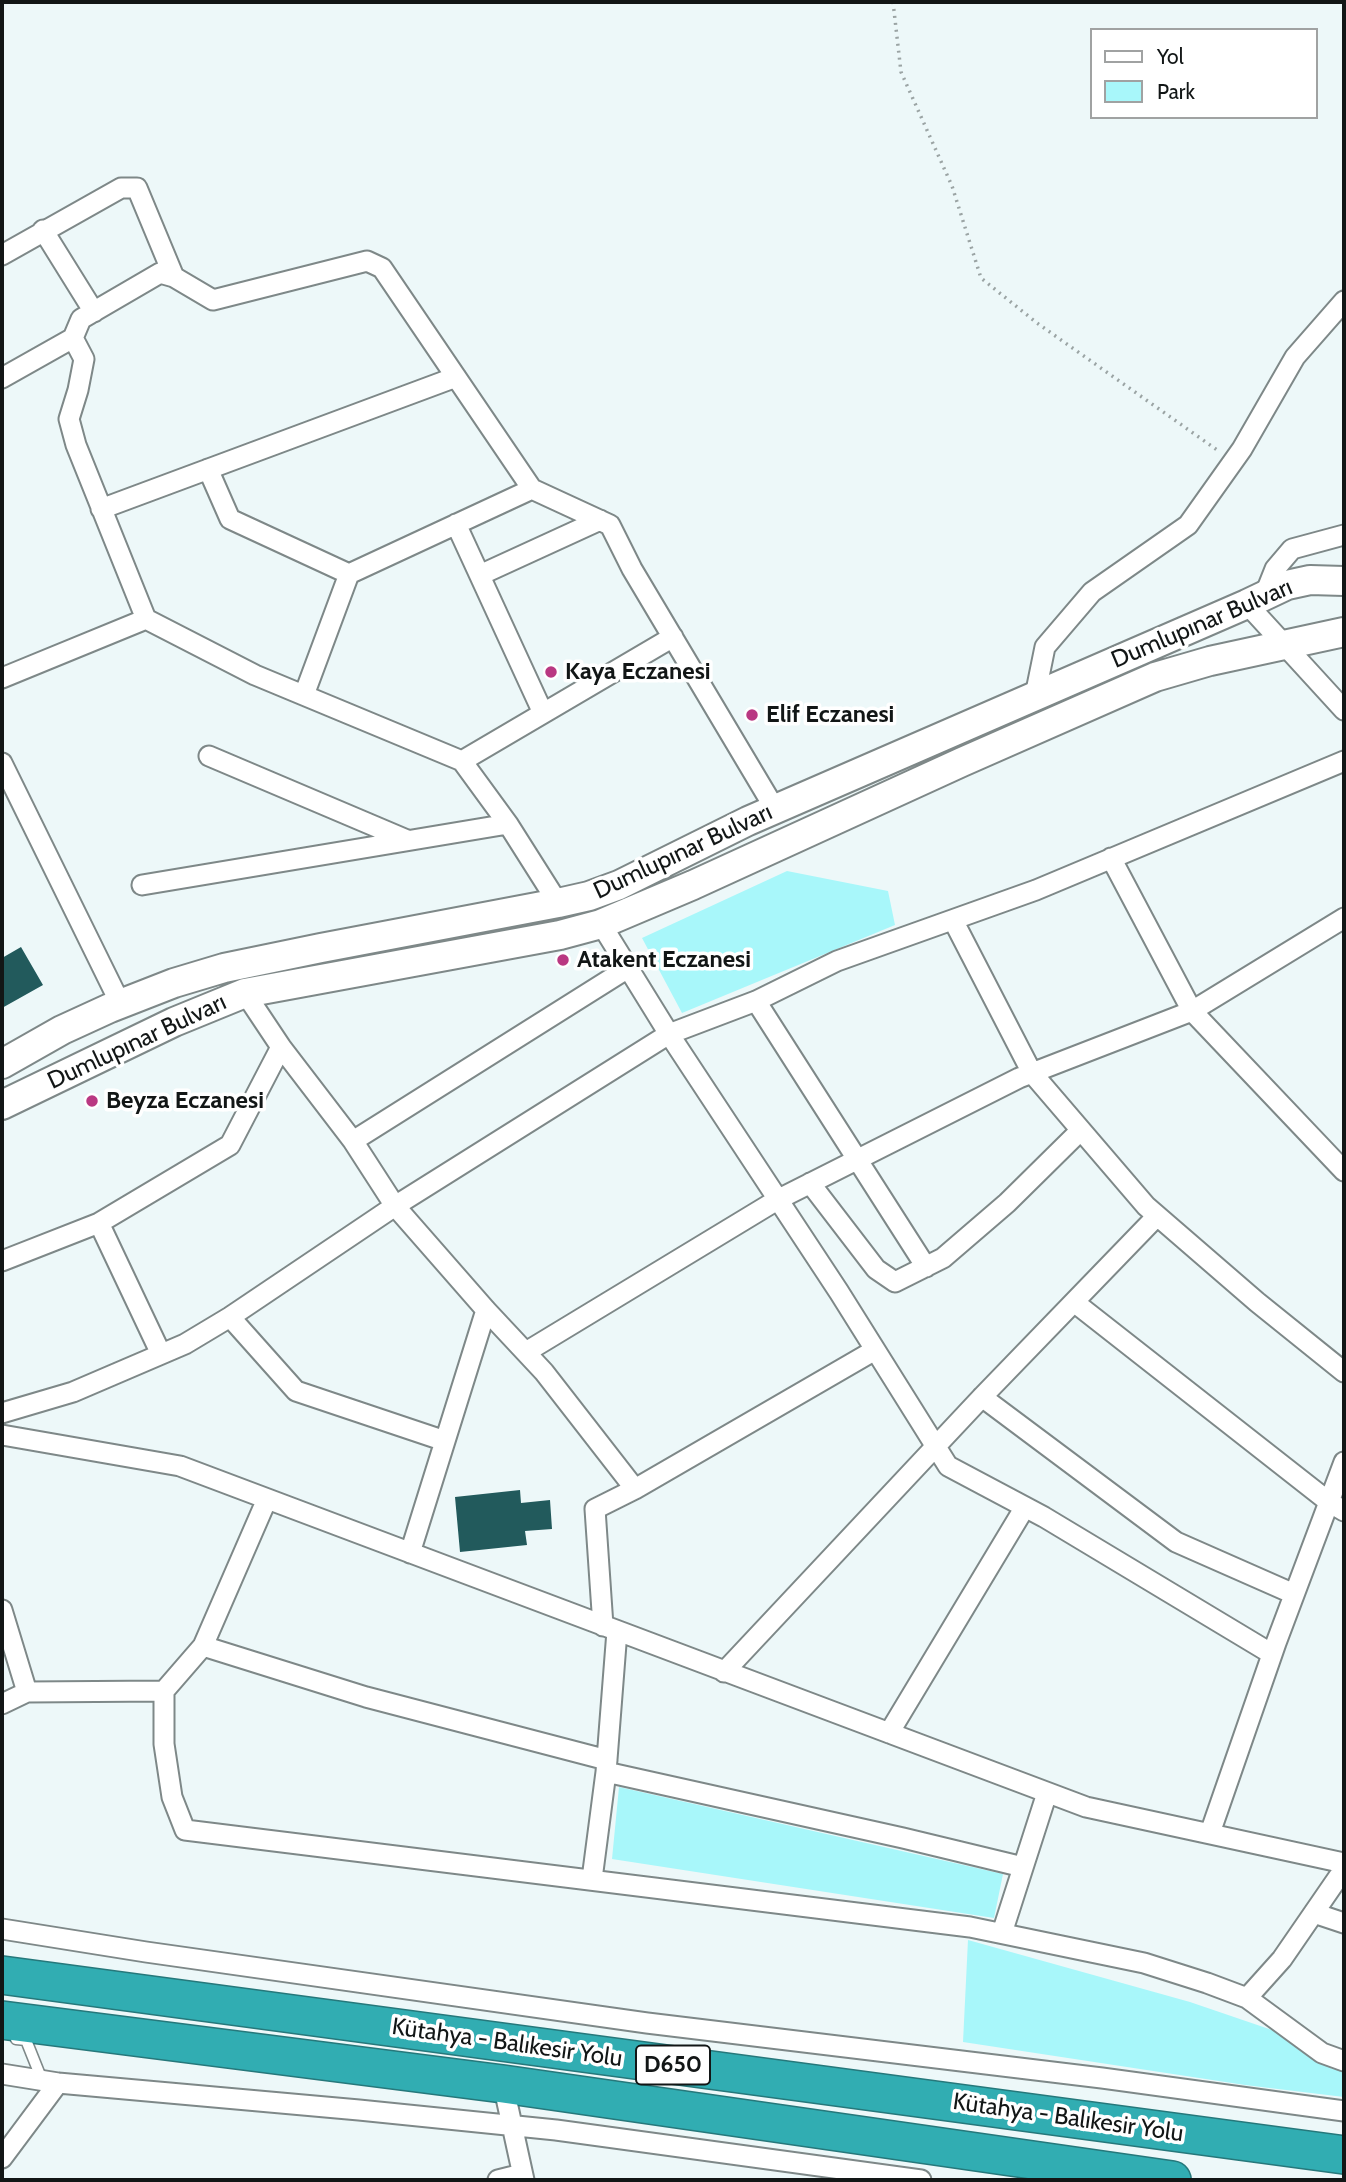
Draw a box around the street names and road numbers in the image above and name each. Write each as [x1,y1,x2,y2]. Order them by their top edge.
street label: Dumlupınar Bulvarı [1107,573,1297,675]
street label: Dumlupınar Bulvarı [589,798,777,906]
street label: Dumlupınar Bulvarı [43,988,231,1096]
street label: Kütahya - Balıkesir Yolu [390,2013,624,2073]
road number: D650 [636,2046,710,2084]
street label: Kütahya - Balıkesir Yolu [951,2088,1185,2148]

